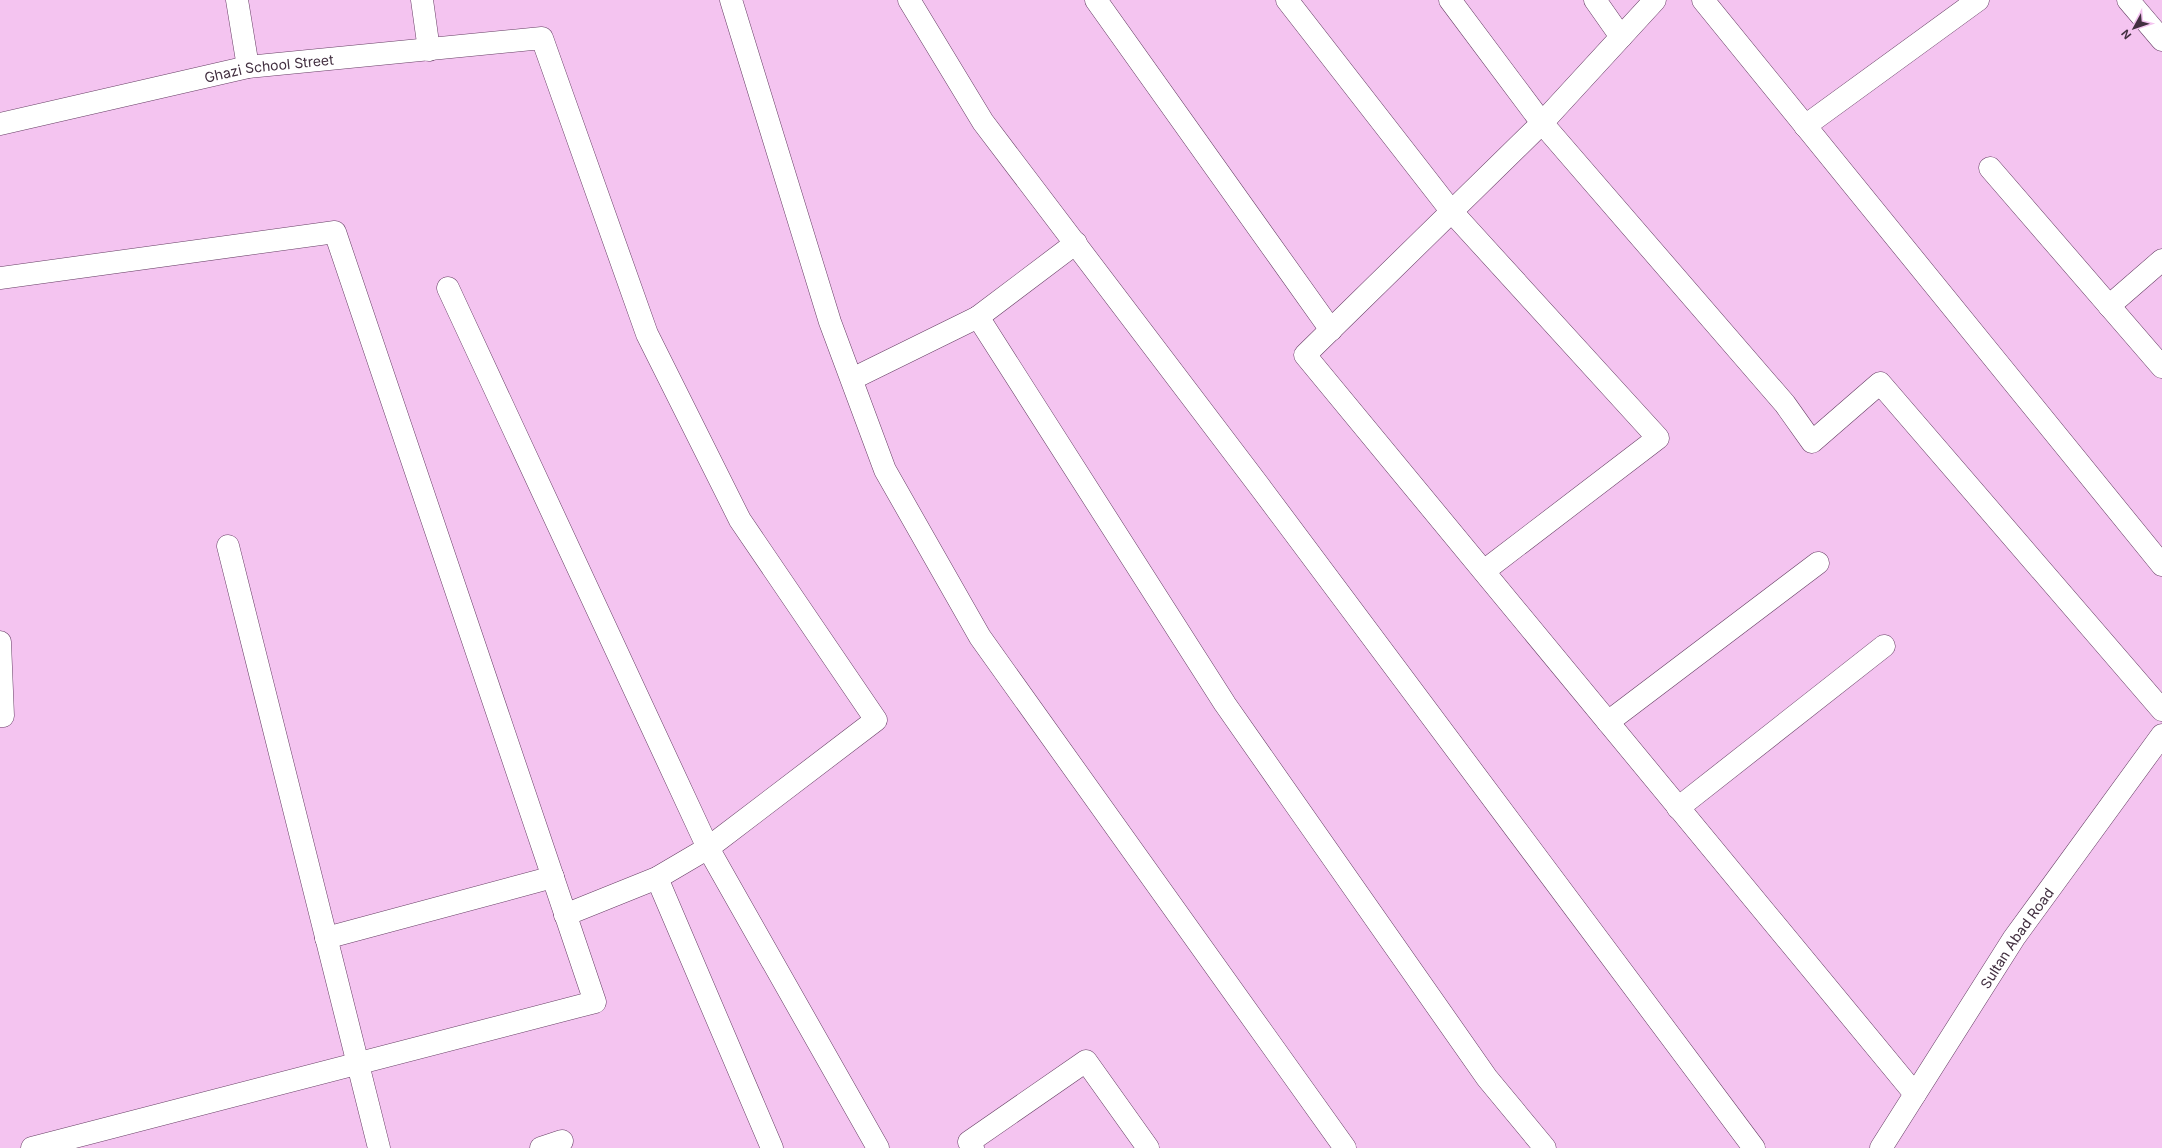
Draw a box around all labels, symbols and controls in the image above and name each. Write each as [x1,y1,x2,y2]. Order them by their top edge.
north arrow [2114,8,2154,48]
text: N [2118,27,2134,42]
street label: Ghazi School Street [202,50,335,85]
street label: Sultan Abad Road [1976,884,2057,991]

